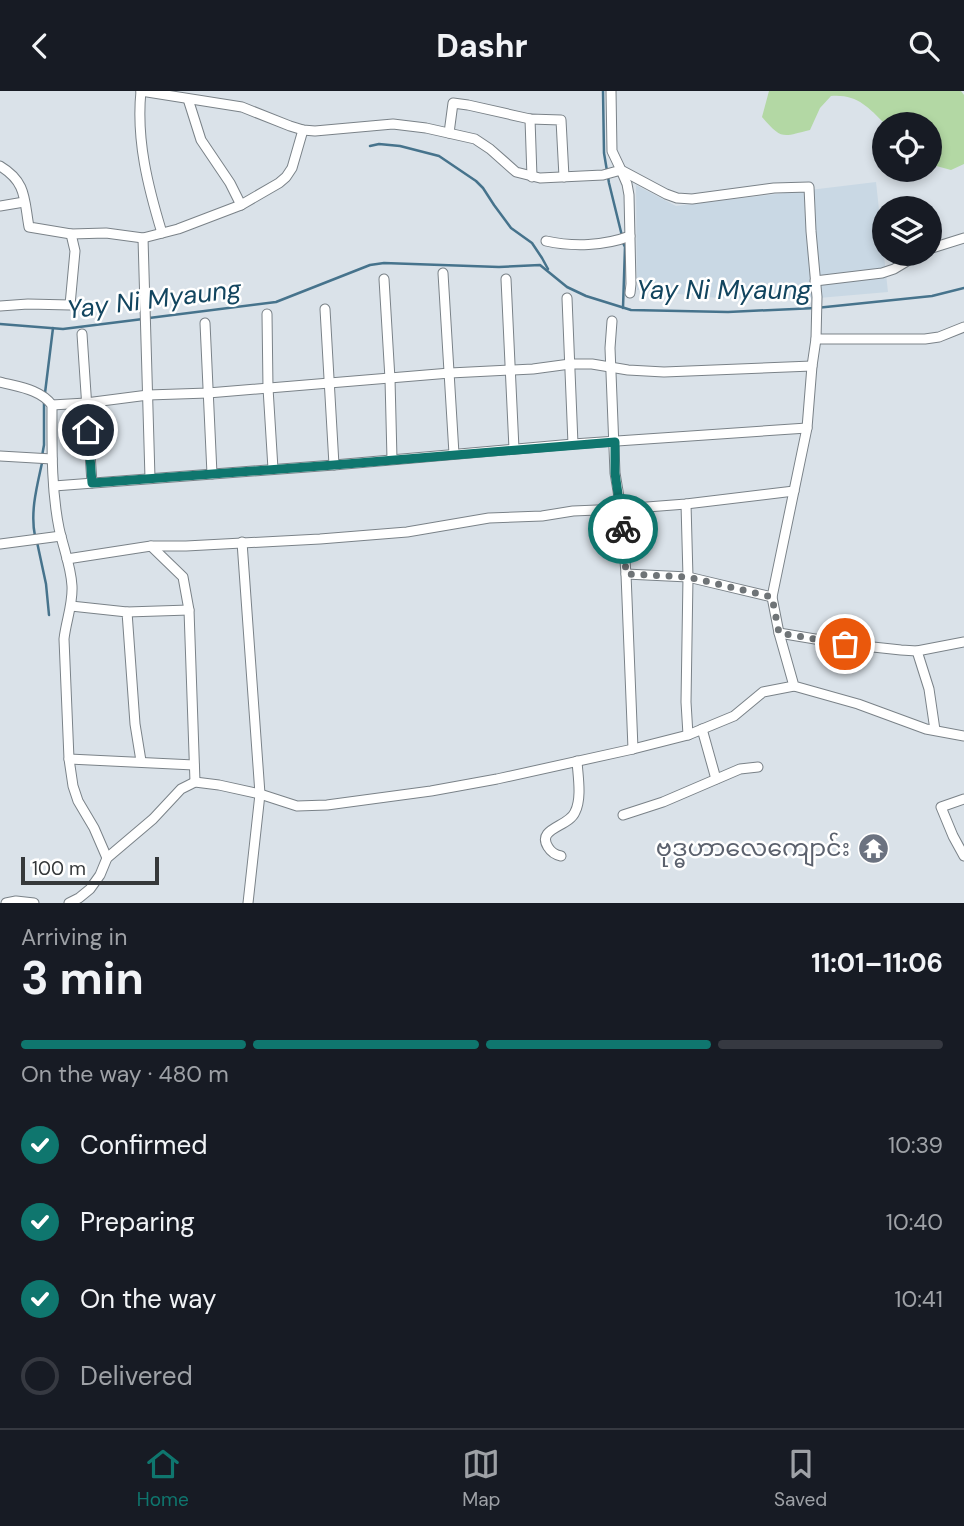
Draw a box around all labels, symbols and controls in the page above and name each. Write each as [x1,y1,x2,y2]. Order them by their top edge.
text: Dashr [436,25,528,67]
icon: back [21,27,59,65]
icon: search [905,27,943,65]
map controls [872,112,942,266]
button: locate [872,112,942,182]
button: layers [872,196,942,266]
water label: Yay Ni Myaung [65,271,244,327]
water label: Yay Ni Myaung [636,273,812,307]
pin [58,400,118,460]
icon: home [69,411,107,449]
courier [588,494,658,564]
icon: bike [604,510,642,548]
pin [815,614,875,674]
icon: bag [826,625,864,663]
temple icon: ဗုဒ္ဓဟာလေကျောင်း [856,831,890,865]
place label: ဗုဒ္ဓဟာလေကျောင်း [656,832,850,868]
scale bar [21,854,159,886]
text: 100 m [32,856,86,881]
text: Arriving in [21,922,127,952]
text: 11:01–11:06 [811,946,943,980]
text: 3 min [21,948,144,1008]
text: On the way · 480 m [21,1059,229,1089]
icon: check [21,1126,59,1164]
text: Confirmed [80,1128,207,1162]
text: 10:39 [888,1130,943,1160]
icon: check [21,1203,59,1241]
text: Preparing [80,1205,195,1239]
text: 10:40 [886,1207,943,1237]
icon: check [21,1280,59,1318]
text: On the way [80,1282,216,1316]
text: 10:41 [894,1284,943,1314]
text: Delivered [80,1359,193,1393]
tab: Home [137,1445,189,1512]
tab: Map [462,1445,500,1512]
tab: Saved [774,1445,827,1512]

